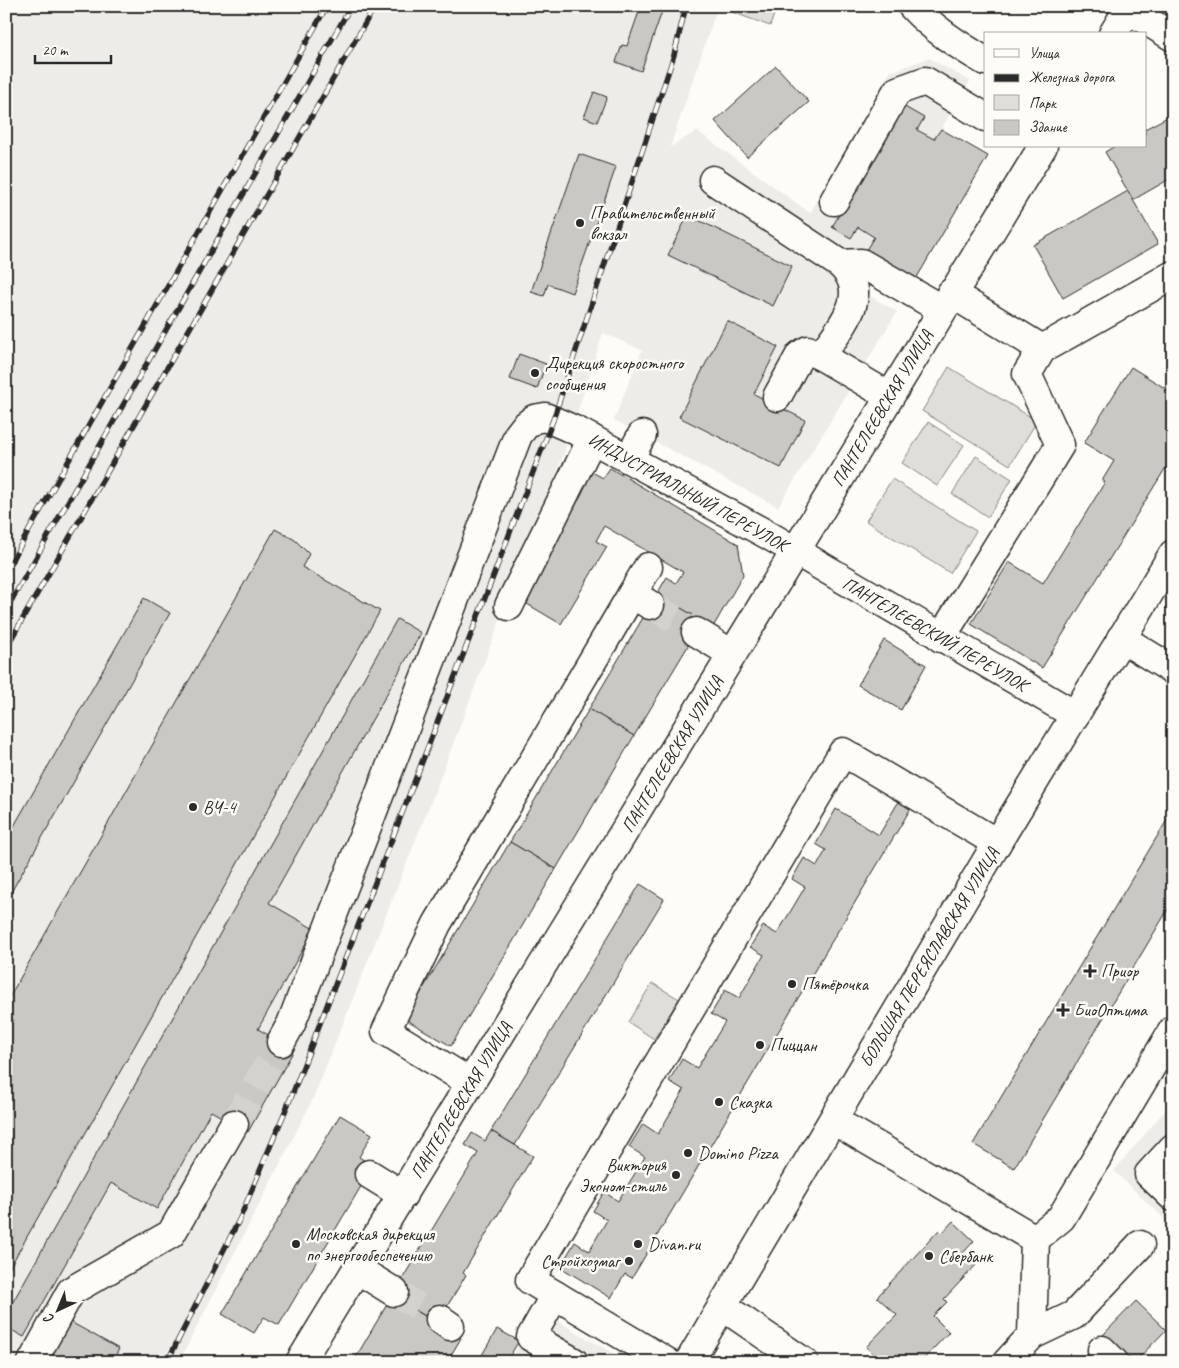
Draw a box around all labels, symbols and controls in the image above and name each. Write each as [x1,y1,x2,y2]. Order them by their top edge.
scale bar [35,32,111,64]
legend [984,32,1146,148]
text: 20 m [42,41,69,60]
text: Улица [1029,44,1060,63]
text: Железная дорога [1029,68,1116,87]
text: Парк [1029,94,1057,113]
text: Здание [1029,118,1068,137]
place label: Правительственный вокзал [590,202,716,245]
marker: Правительственный вокзал [574,217,586,229]
street label: ПАНТЕЛЕЕВСКАЯ УЛИЦА [826,325,938,490]
place label: Дирекция скоростного сообщения [545,352,685,395]
marker: Дирекция скоростного сообщения [529,367,541,379]
street label: ИНДУСТРИАЛЬНЫЙ ПЕРЕУЛОК [585,428,795,558]
street label: ПАНТЕЛЕЕВСКИЙ ПЕРЕУЛОК [839,572,1035,698]
street label: ПАНТЕЛЕЕВСКАЯ УЛИЦА [616,671,728,836]
place label: ВЧ-4 [203,796,238,818]
marker: ВЧ-4 [187,801,199,813]
street label: БОЛЬШАЯ ПЕРЕЯСЛАВСКАЯ УЛИЦА [855,842,1004,1071]
place label: Приор [1101,960,1140,982]
marker: Приор [1083,964,1097,978]
place label: Пятёрочка [802,973,870,995]
marker: Пятёрочка [786,978,798,990]
place label: БиоОптима [1074,999,1148,1021]
marker: БиоОптима [1056,1003,1070,1017]
street label: ПАНТЕЛЕЕВСКАЯ УЛИЦА [405,1017,517,1182]
place label: Пиццан [770,1034,818,1056]
marker: Пиццан [754,1039,766,1051]
place label: Сказка [729,1091,773,1114]
marker: Сказка [713,1096,725,1108]
place label: Domino Pizza [698,1142,779,1164]
marker: Domino Pizza [682,1147,694,1159]
place label: Виктория Эконом-стиль [579,1154,667,1197]
marker: Виктория Эконом-стиль [670,1169,682,1181]
place label: Московская дирекция по энергообеспечению [306,1223,435,1266]
place label: Divan.ru [648,1233,702,1255]
marker: Московская дирекция по энергообеспечению [290,1238,302,1250]
marker: Divan.ru [632,1238,644,1250]
place label: Сбербанк [939,1245,994,1267]
place label: Стройхозмаг [541,1250,622,1273]
marker: Сбербанк [923,1250,935,1262]
marker: Стройхозмаг [623,1255,635,1267]
north arrow [32,1286,82,1336]
text: С [39,1309,58,1327]

